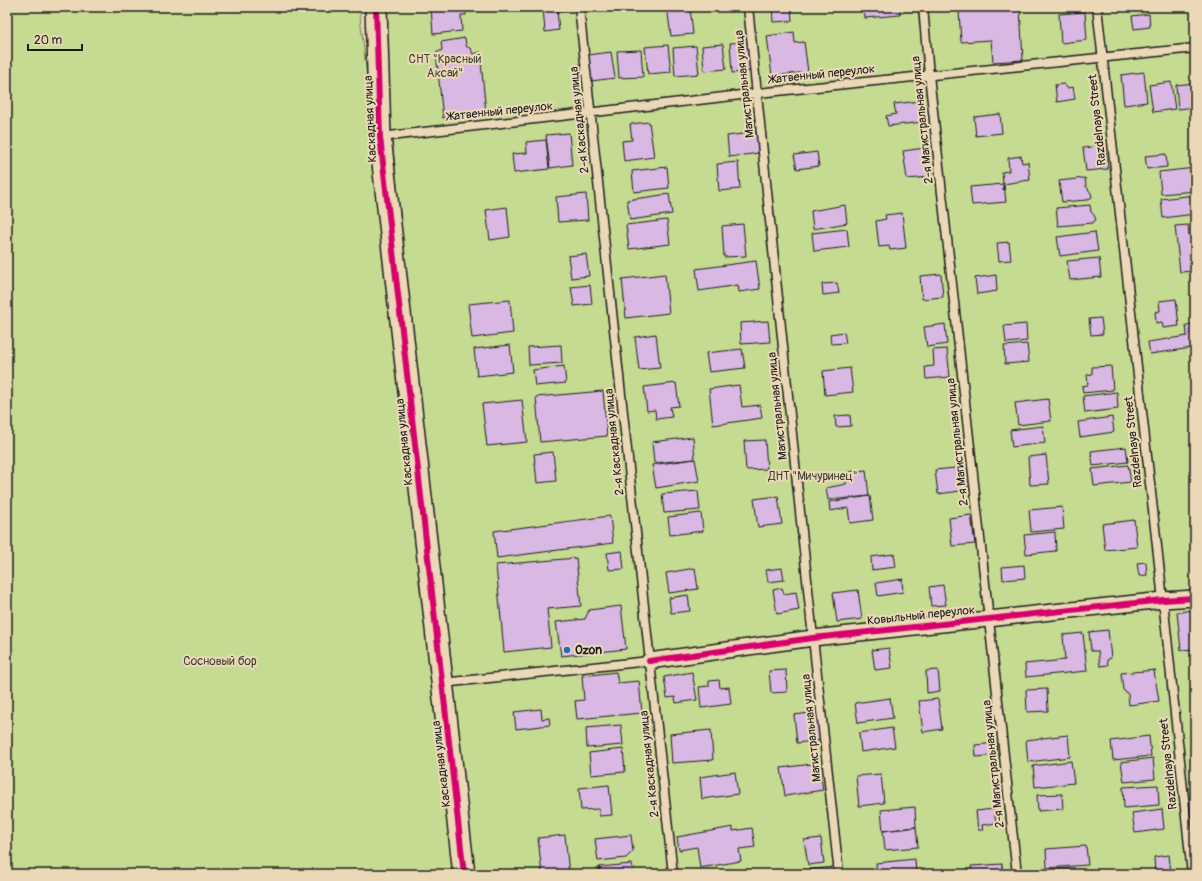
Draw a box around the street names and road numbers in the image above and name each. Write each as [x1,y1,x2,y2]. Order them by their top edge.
street label: Магистральная улица [731,29,758,139]
street label: 2-я Магистральная улица [908,55,937,185]
street label: Жатвенный переулок [766,61,876,88]
street label: 2-я Каскадная улица [566,65,593,174]
street label: Razdelnaya Street [1085,73,1110,166]
street label: Каскадная улица [361,75,380,163]
street label: Жатвенный переулок [444,98,554,125]
street label: Магистральная улица [764,351,791,461]
street label: 2-я Магистральная улица [943,377,972,507]
street label: 2-я Каскадная улица [601,387,628,496]
street label: Razdelnaya Street [1121,395,1146,488]
street label: Каскадная улица [392,397,417,486]
street label: Ковыльный переулок [866,602,976,629]
street label: Магистральная улица [798,673,825,783]
street label: 2-я Магистральная улица [979,699,1008,829]
street label: 2-я Каскадная улица [636,709,663,818]
street label: Razdelnaya Street [1156,717,1181,810]
street label: Каскадная улица [429,719,454,808]

